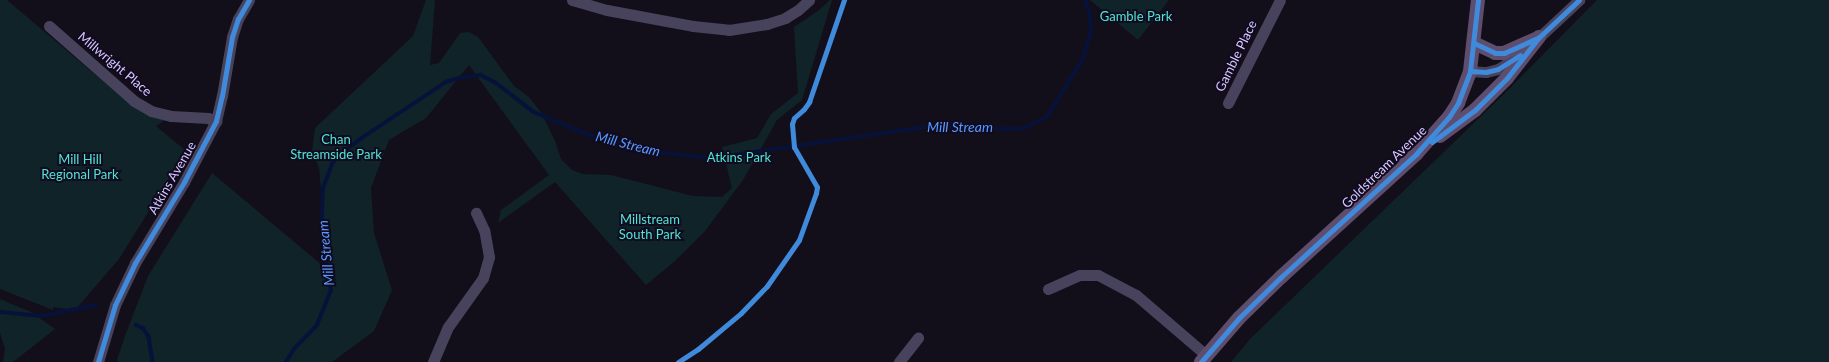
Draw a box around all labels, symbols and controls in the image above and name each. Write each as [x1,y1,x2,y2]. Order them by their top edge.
park label: Gamble Park [1100,8,1172,24]
street label: Gamble Place [1212,18,1260,94]
street label: Millwright Place [75,29,155,99]
water label: Mill Stream [927,119,993,135]
street label: Goldstream Avenue [1338,122,1430,212]
water label: Mill Stream [594,128,662,160]
park label: Chan Streamside Park [290,132,382,163]
street label: Atkins Avenue [145,139,199,217]
park label: Atkins Park [707,149,771,165]
park label: Mill Hill Regional Park [41,152,119,183]
park label: Millstream South Park [619,212,681,243]
water label: Mill Stream [314,219,338,287]

